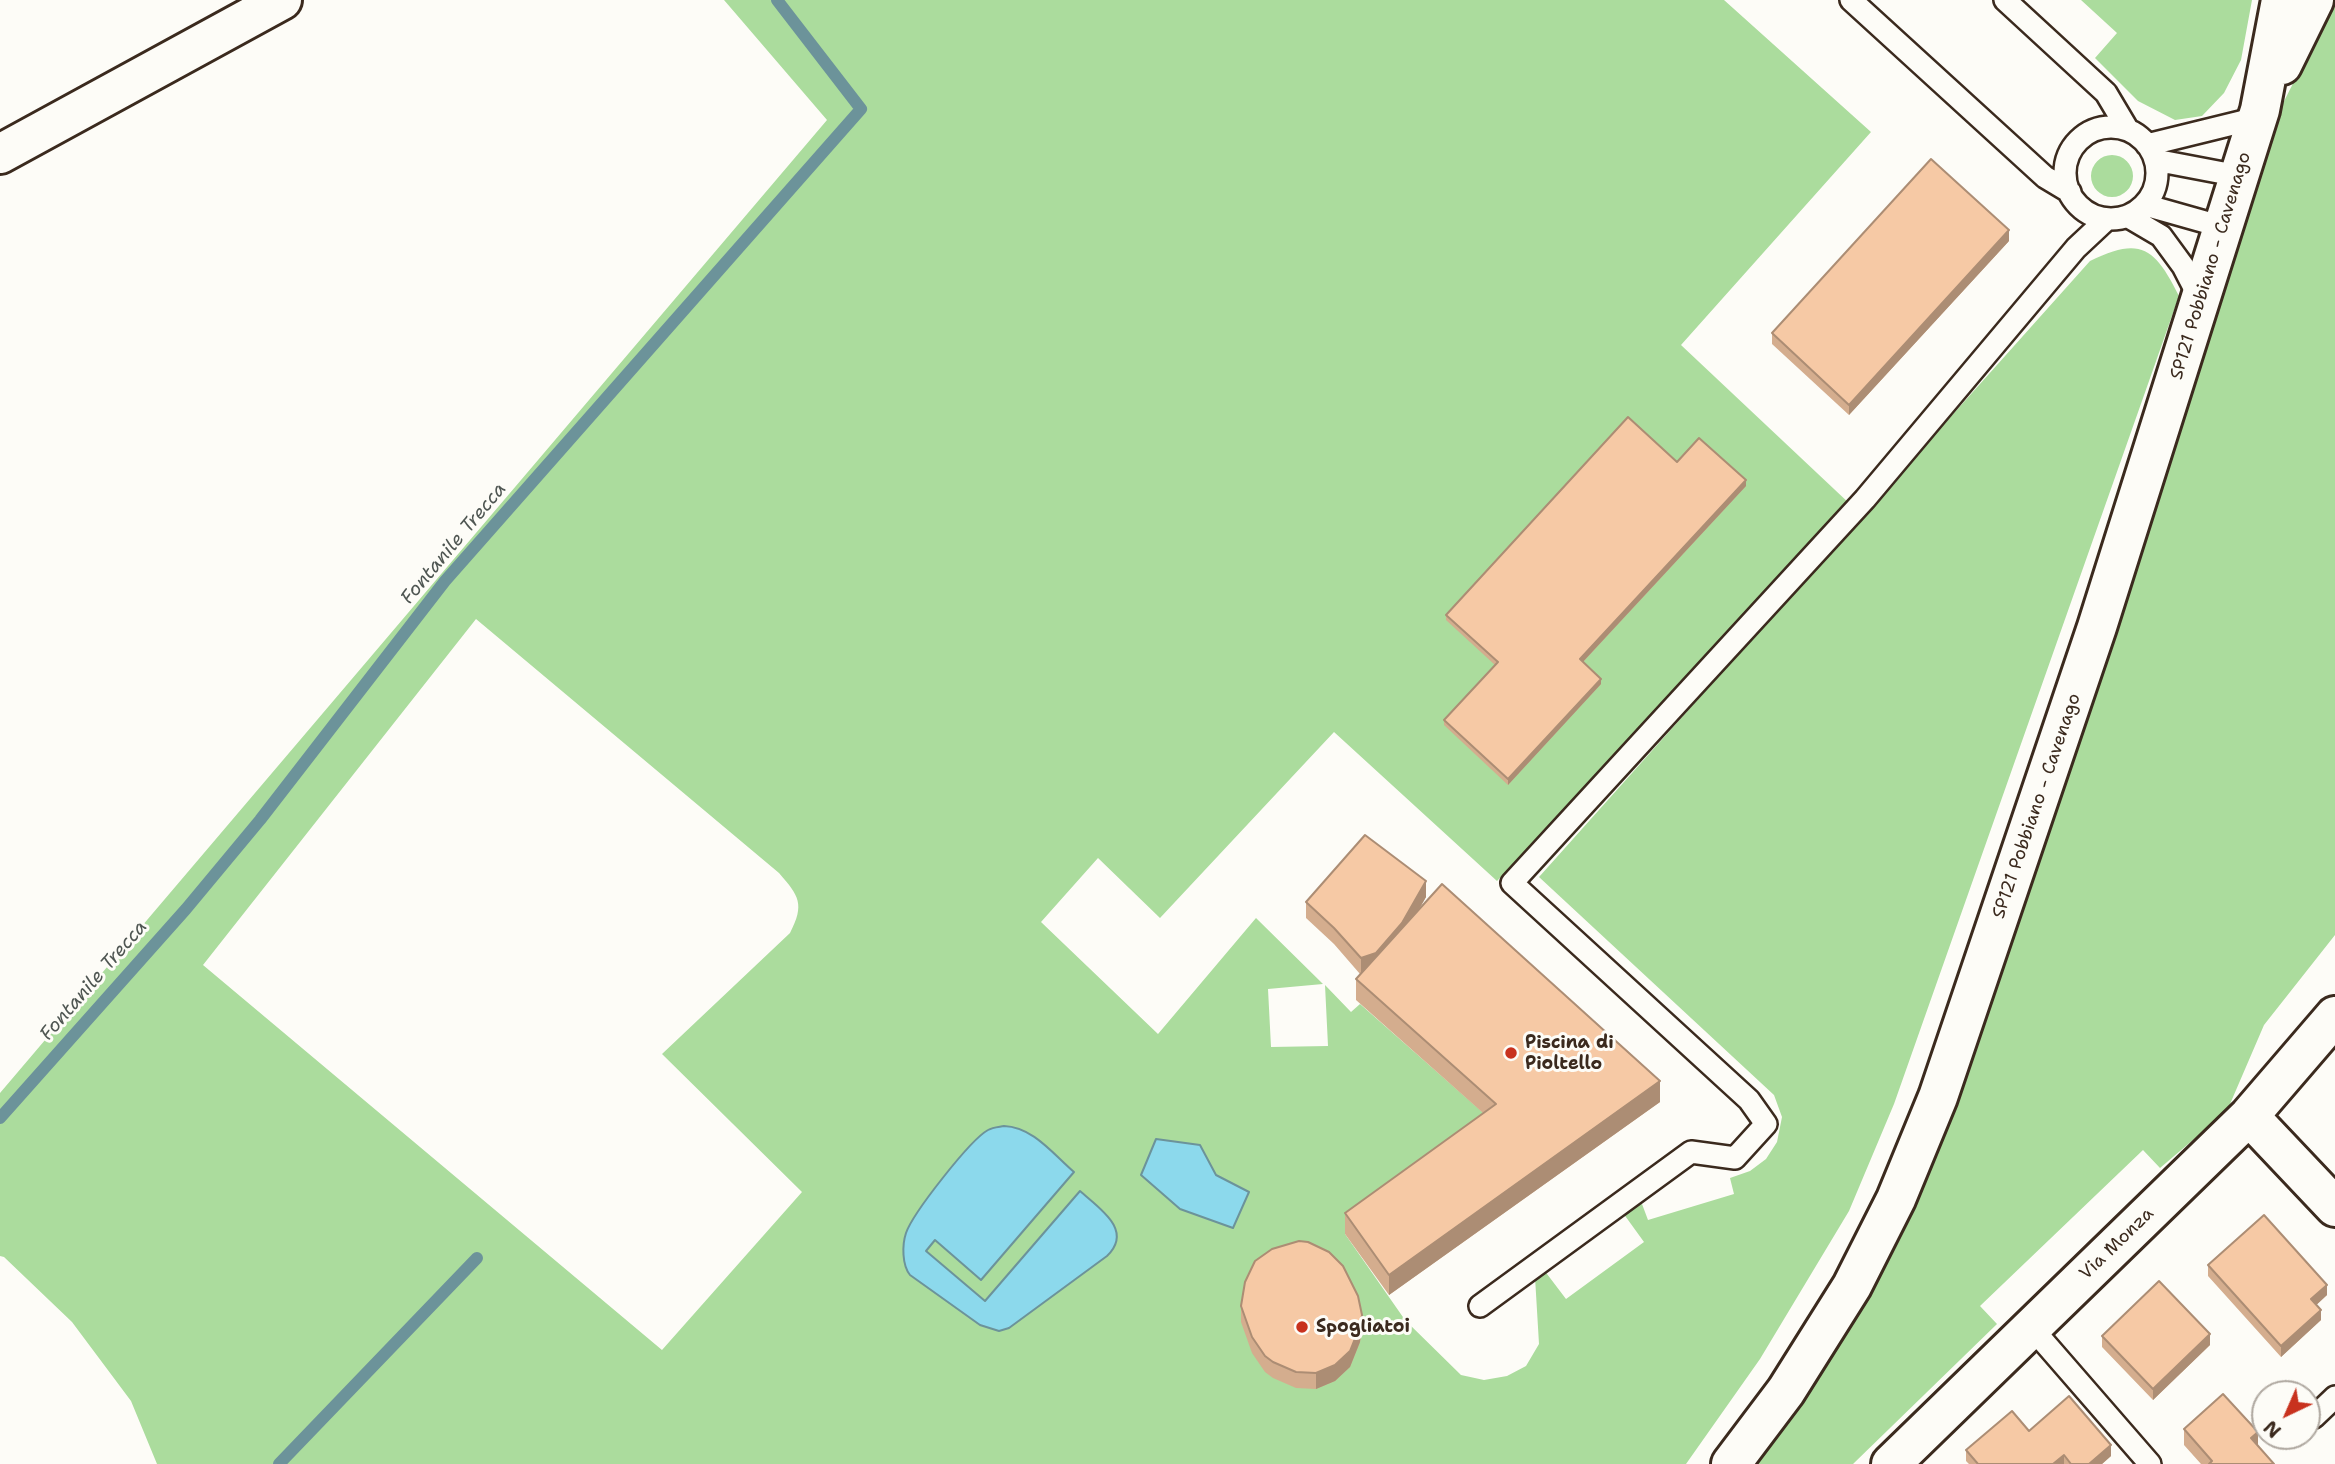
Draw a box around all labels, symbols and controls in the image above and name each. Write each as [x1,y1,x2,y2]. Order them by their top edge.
street label: SP121 Pobbiano - Cavenago [2166,150,2256,382]
water label: Fontanile Trecca [397,479,511,609]
street label: SP121 Pobbiano - Cavenago [1988,691,2086,921]
water label: Fontanile Trecca [36,916,152,1046]
place label: Piscina di Pioltello [1525,1032,1614,1074]
marker: Piscina di Pioltello [1503,1045,1519,1061]
street label: Via Monza [2075,1203,2159,1285]
place label: Spogliatoi [1316,1316,1410,1338]
marker: Spogliatoi [1294,1319,1310,1335]
north arrow [2251,1380,2321,1450]
text: N [2258,1415,2287,1443]

